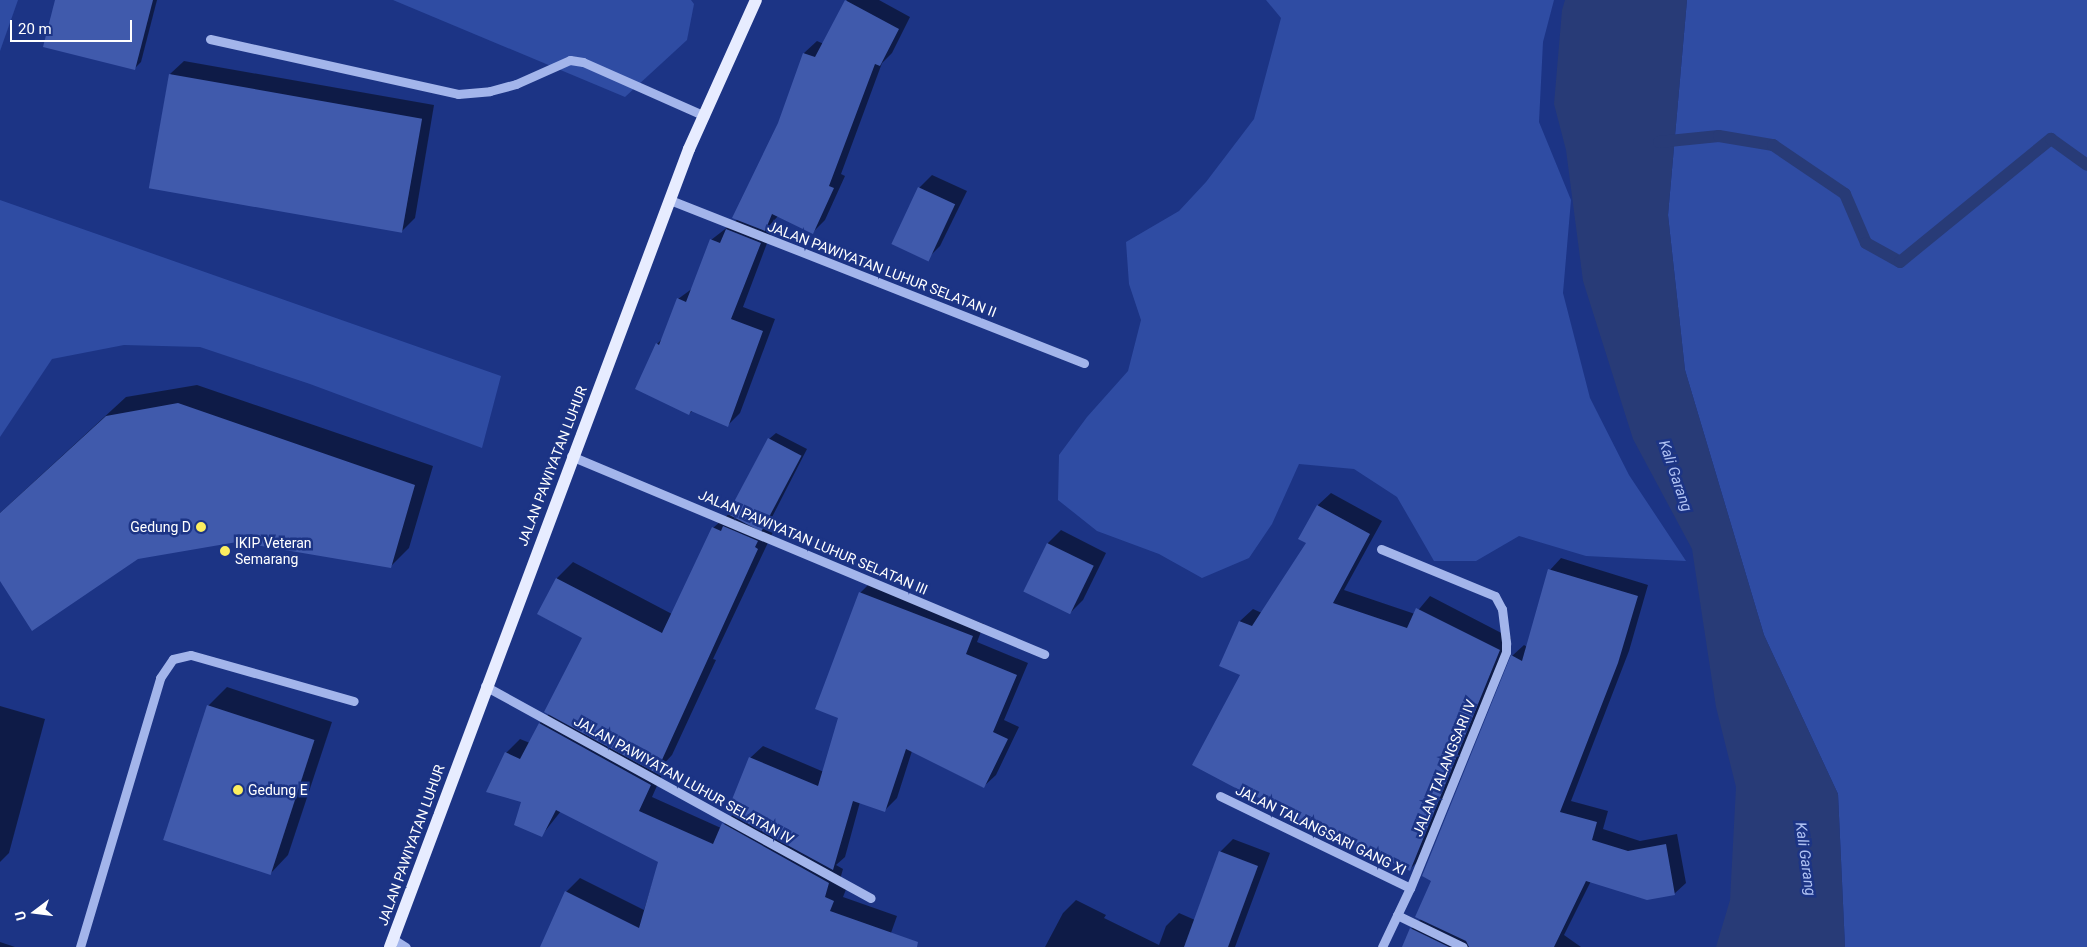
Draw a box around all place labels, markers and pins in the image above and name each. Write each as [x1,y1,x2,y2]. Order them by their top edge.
place label: Gedung D [130,519,191,535]
marker: Gedung D [195,521,207,533]
place label: IKIP Veteran Semarang [235,535,312,568]
marker: IKIP Veteran Semarang [219,545,231,557]
place label: Gedung E [248,782,308,798]
marker: Gedung E [232,784,244,796]

